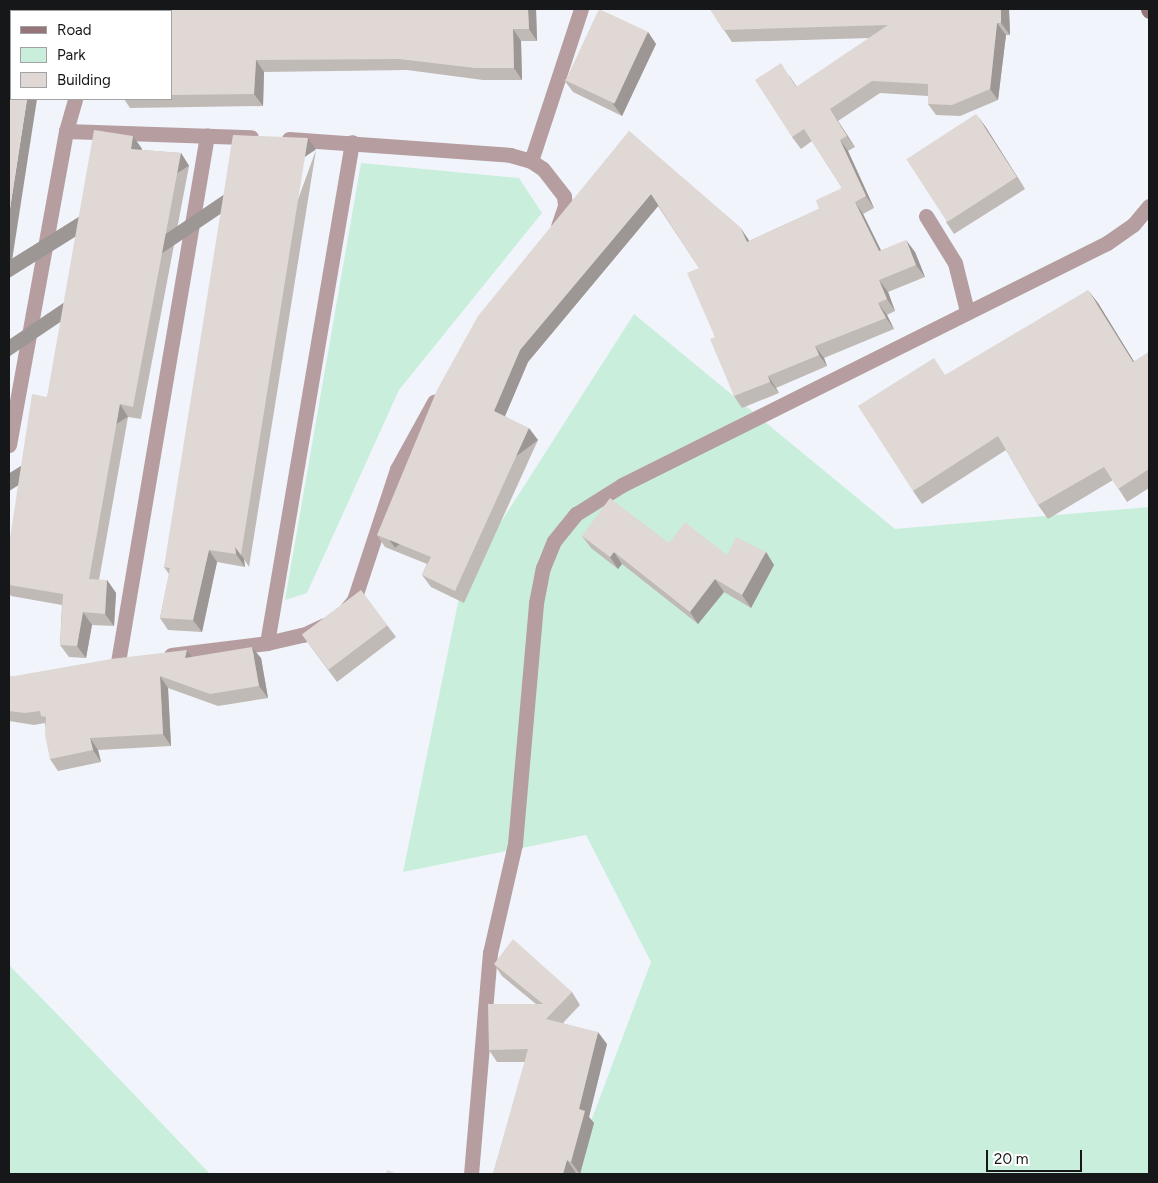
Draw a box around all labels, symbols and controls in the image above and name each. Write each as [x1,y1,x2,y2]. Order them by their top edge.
legend [10,10,172,100]
text: Road [57,21,92,39]
text: Park [57,46,86,64]
text: Building [57,71,111,89]
scale bar [988,1140,1084,1172]
text: 20 m [994,1150,1028,1168]

